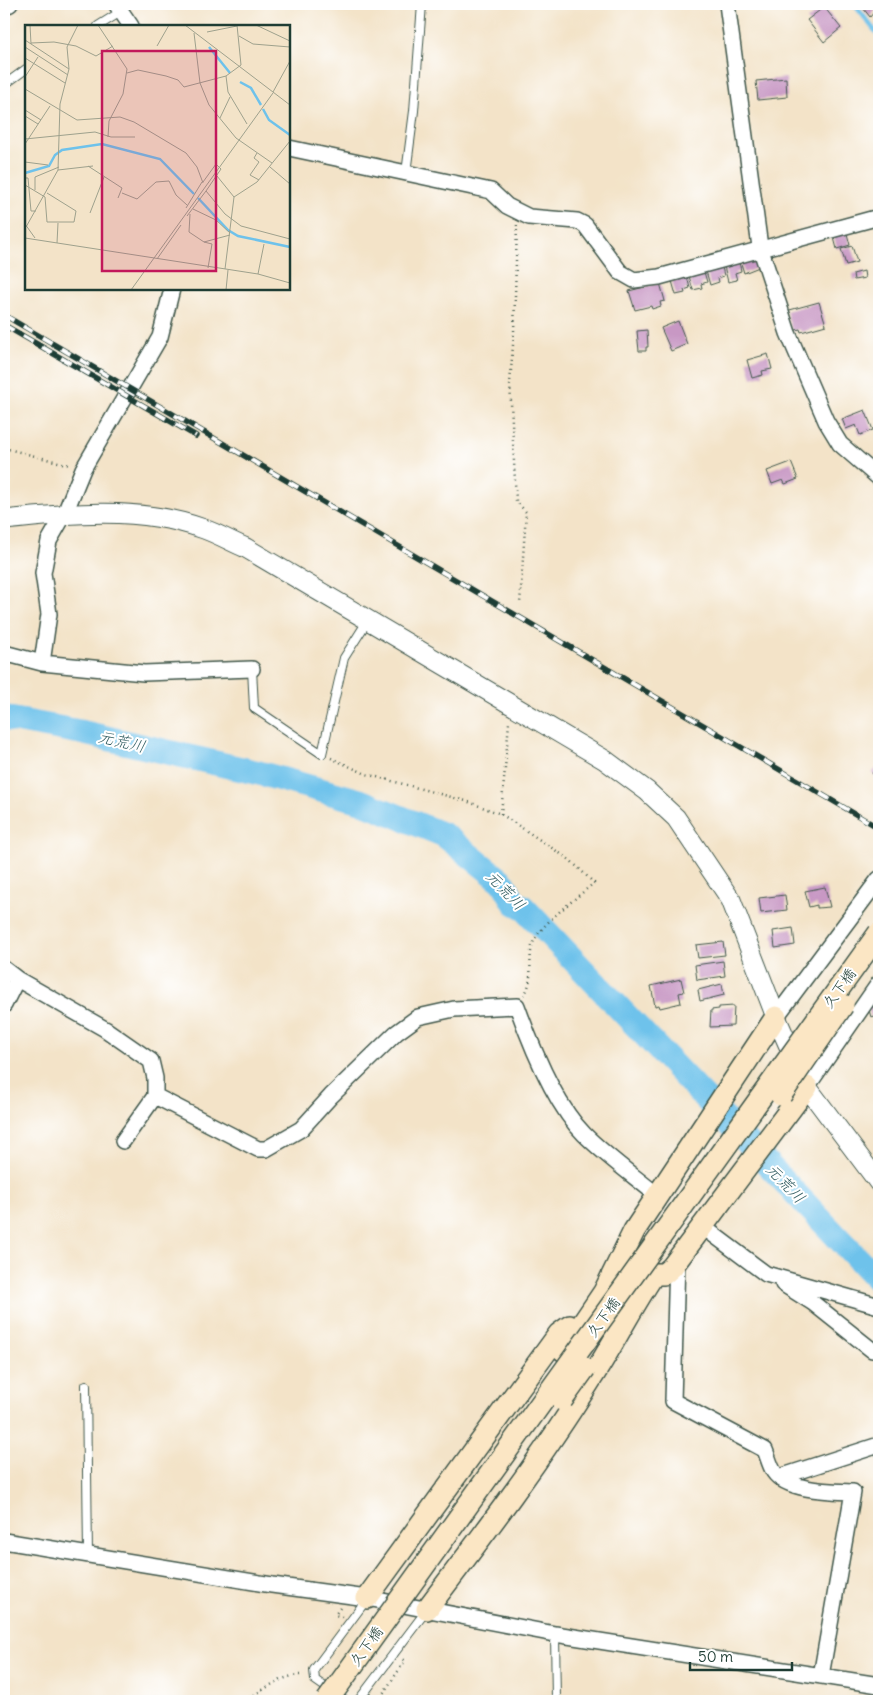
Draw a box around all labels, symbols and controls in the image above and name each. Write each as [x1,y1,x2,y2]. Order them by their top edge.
inset map [25,25,290,290]
water label: 元荒川 [96,726,148,756]
water label: 元荒川 [482,866,530,914]
street label: 久下橋 [818,964,860,1012]
water label: 元荒川 [762,1159,810,1207]
street label: 久下橋 [582,1293,624,1341]
street label: 久下橋 [345,1622,387,1670]
scale bar [690,1640,793,1672]
text: 50 m [698,1647,733,1666]

